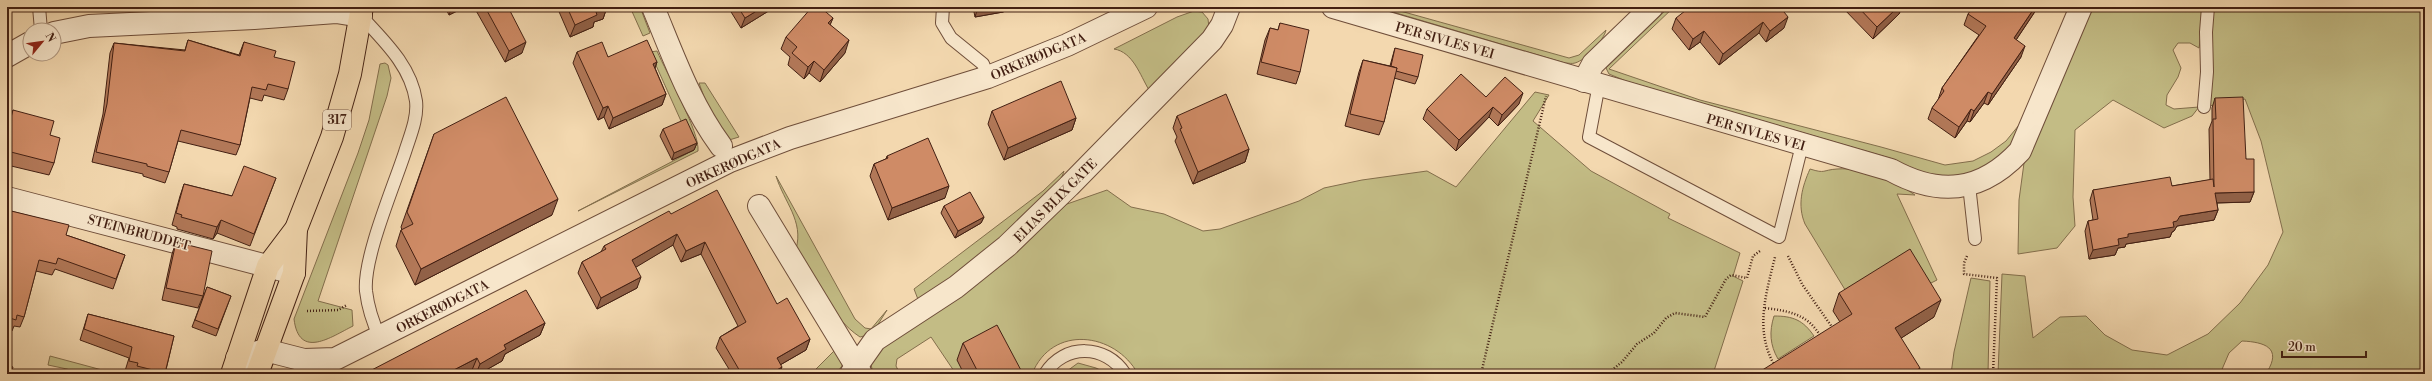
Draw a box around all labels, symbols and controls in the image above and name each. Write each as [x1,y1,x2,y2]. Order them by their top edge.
street label: PER SIVLES VEI [1393,19,1496,63]
north arrow [22,22,62,62]
street label: ORKERØDGATA [988,29,1089,84]
text: N [42,30,58,45]
road number: 317 [323,110,351,130]
street label: PER SIVLES VEI [1704,111,1807,155]
street label: ORKERØDGATA [684,135,784,192]
street label: ELIAS BLIX GATE [1011,156,1101,246]
street label: STEINBRUDDET [86,212,192,254]
street label: ORKERØDGATA [393,276,492,337]
scale bar [2282,333,2366,359]
text: 20 m [2288,340,2316,355]

